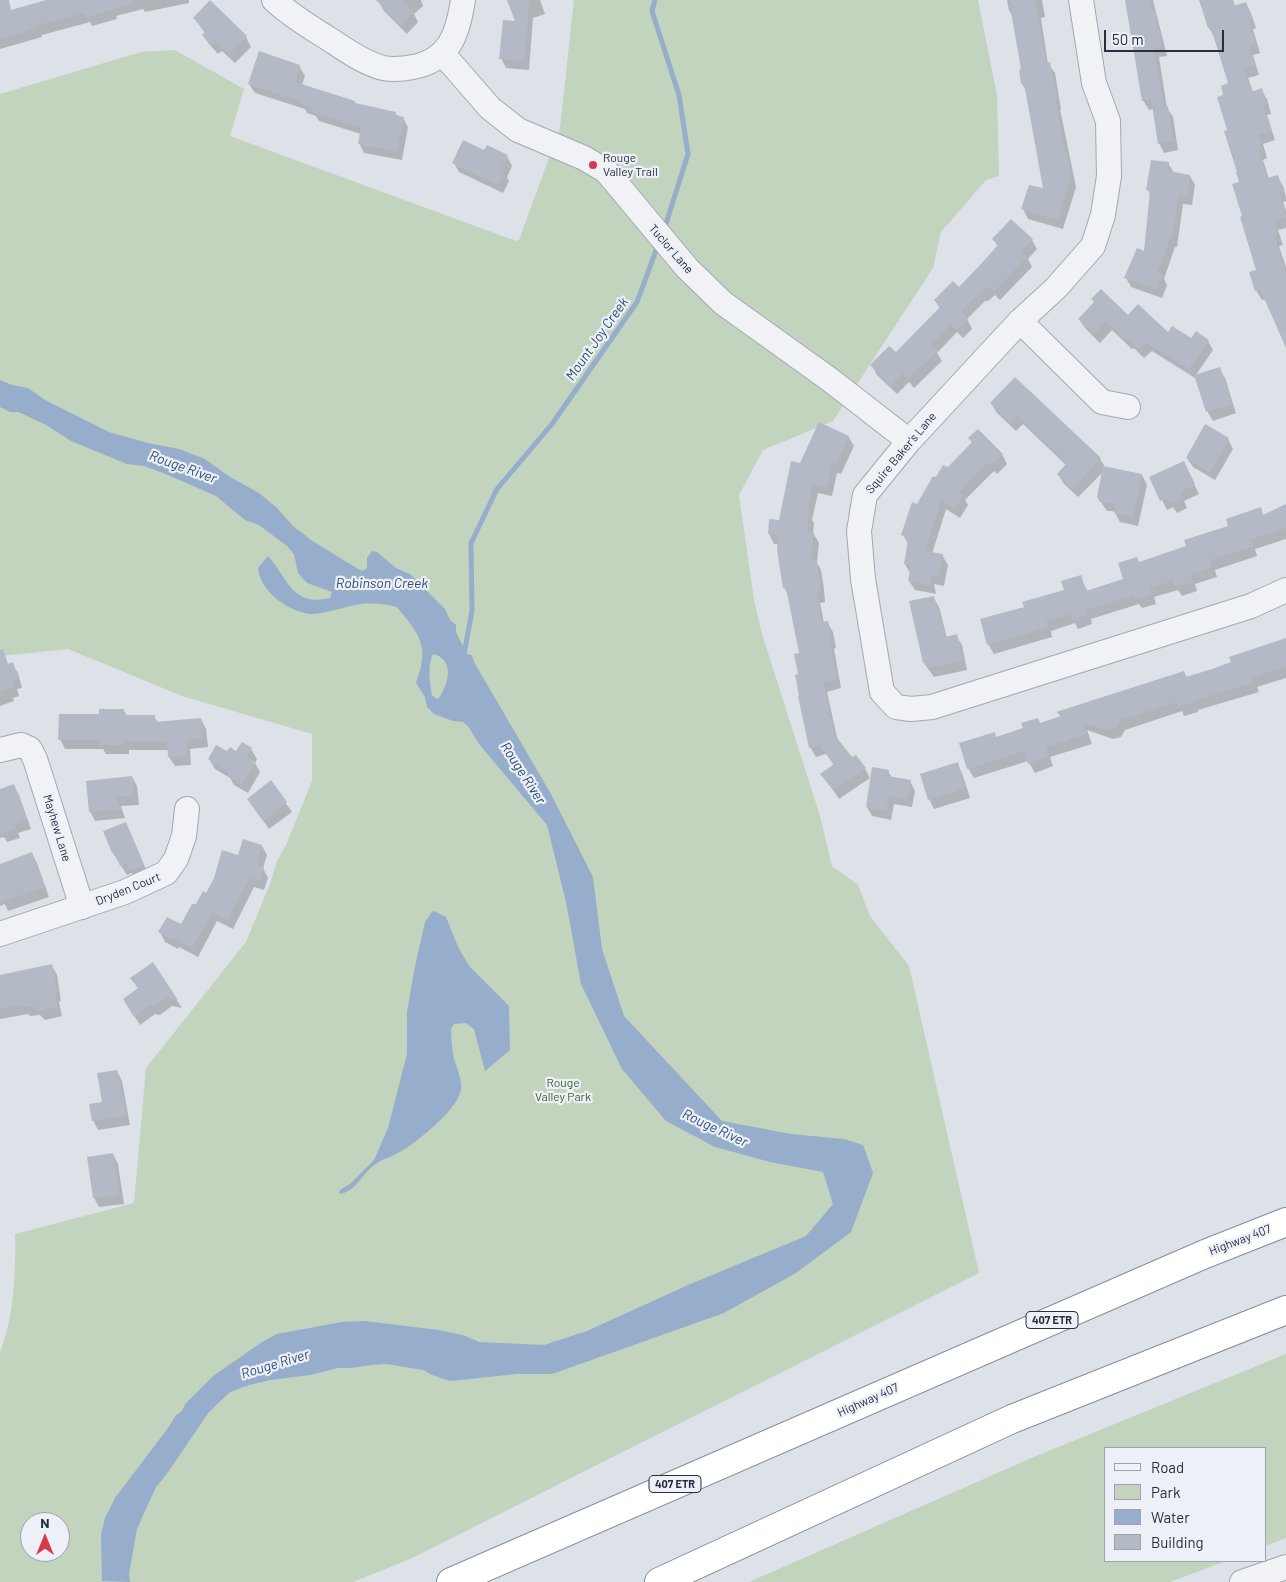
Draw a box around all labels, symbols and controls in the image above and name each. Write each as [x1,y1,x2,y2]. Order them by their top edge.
scale bar [1106,20,1226,52]
text: 50 m [1112,30,1144,48]
place label: Rouge Valley Trail [603,151,658,179]
marker: Rouge Valley Trail [587,159,599,171]
street label: Tuclor Lane [646,221,696,277]
water label: Mount Joy Creek [562,294,632,384]
street label: Squire Baker's Lane [863,409,939,497]
water label: Rouge River [147,447,219,487]
water label: Robinson Creek [336,575,428,591]
water label: Rouge River [497,739,549,807]
street label: Mayhew Lane [40,793,74,863]
street label: Dryden Court [94,870,162,908]
park label: Rouge Valley Park [535,1076,591,1104]
water label: Rouge River [680,1106,750,1150]
street label: Highway 407 [1207,1222,1273,1258]
road number: 407 ETR [1026,1312,1078,1328]
water label: Rouge River [239,1346,311,1382]
street label: Highway 407 [835,1380,901,1420]
legend [1104,1447,1266,1562]
text: Road [1151,1458,1184,1476]
road number: 407 ETR [649,1476,701,1492]
text: Park [1151,1483,1180,1501]
text: Water [1151,1508,1190,1526]
north arrow [20,1512,70,1562]
text: N [40,1514,50,1531]
text: Building [1151,1533,1204,1551]

